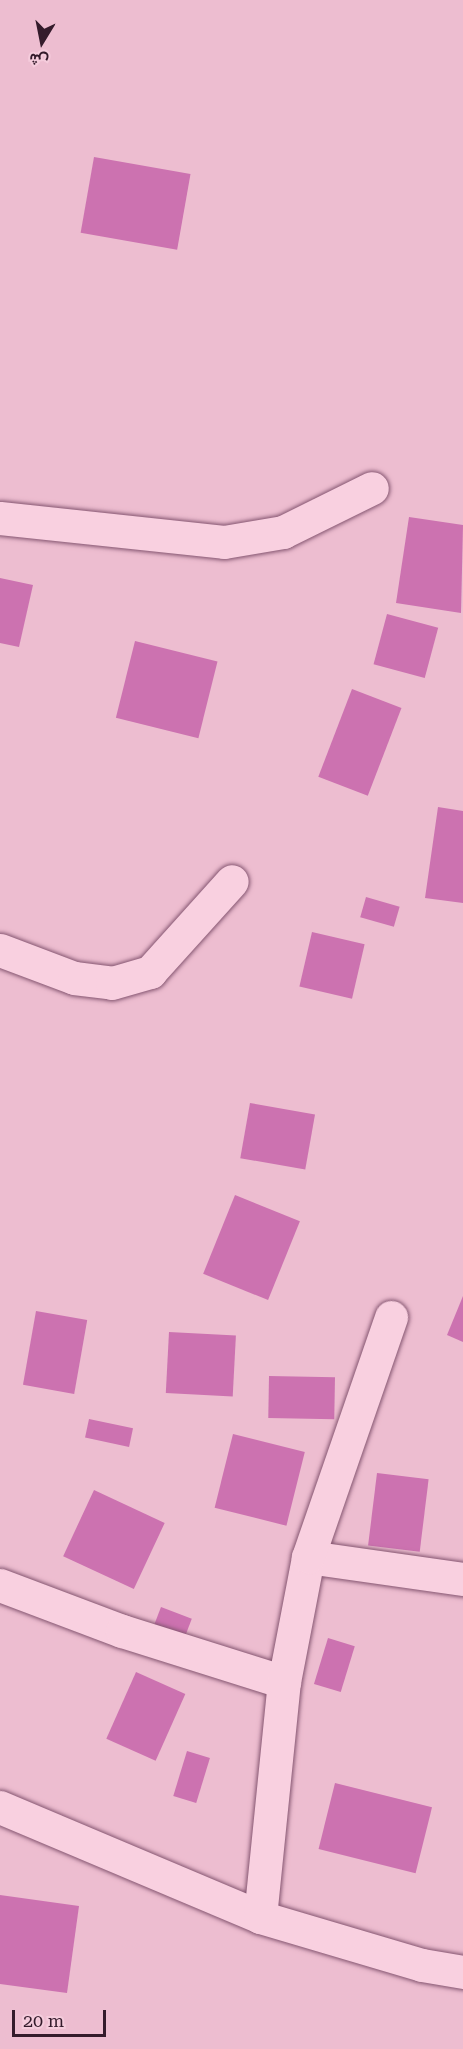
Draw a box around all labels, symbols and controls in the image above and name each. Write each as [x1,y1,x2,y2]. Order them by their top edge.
north arrow [12,12,72,72]
text: ش [28,49,50,71]
scale bar [15,1998,110,2036]
text: 20 m [23,2010,64,2031]

